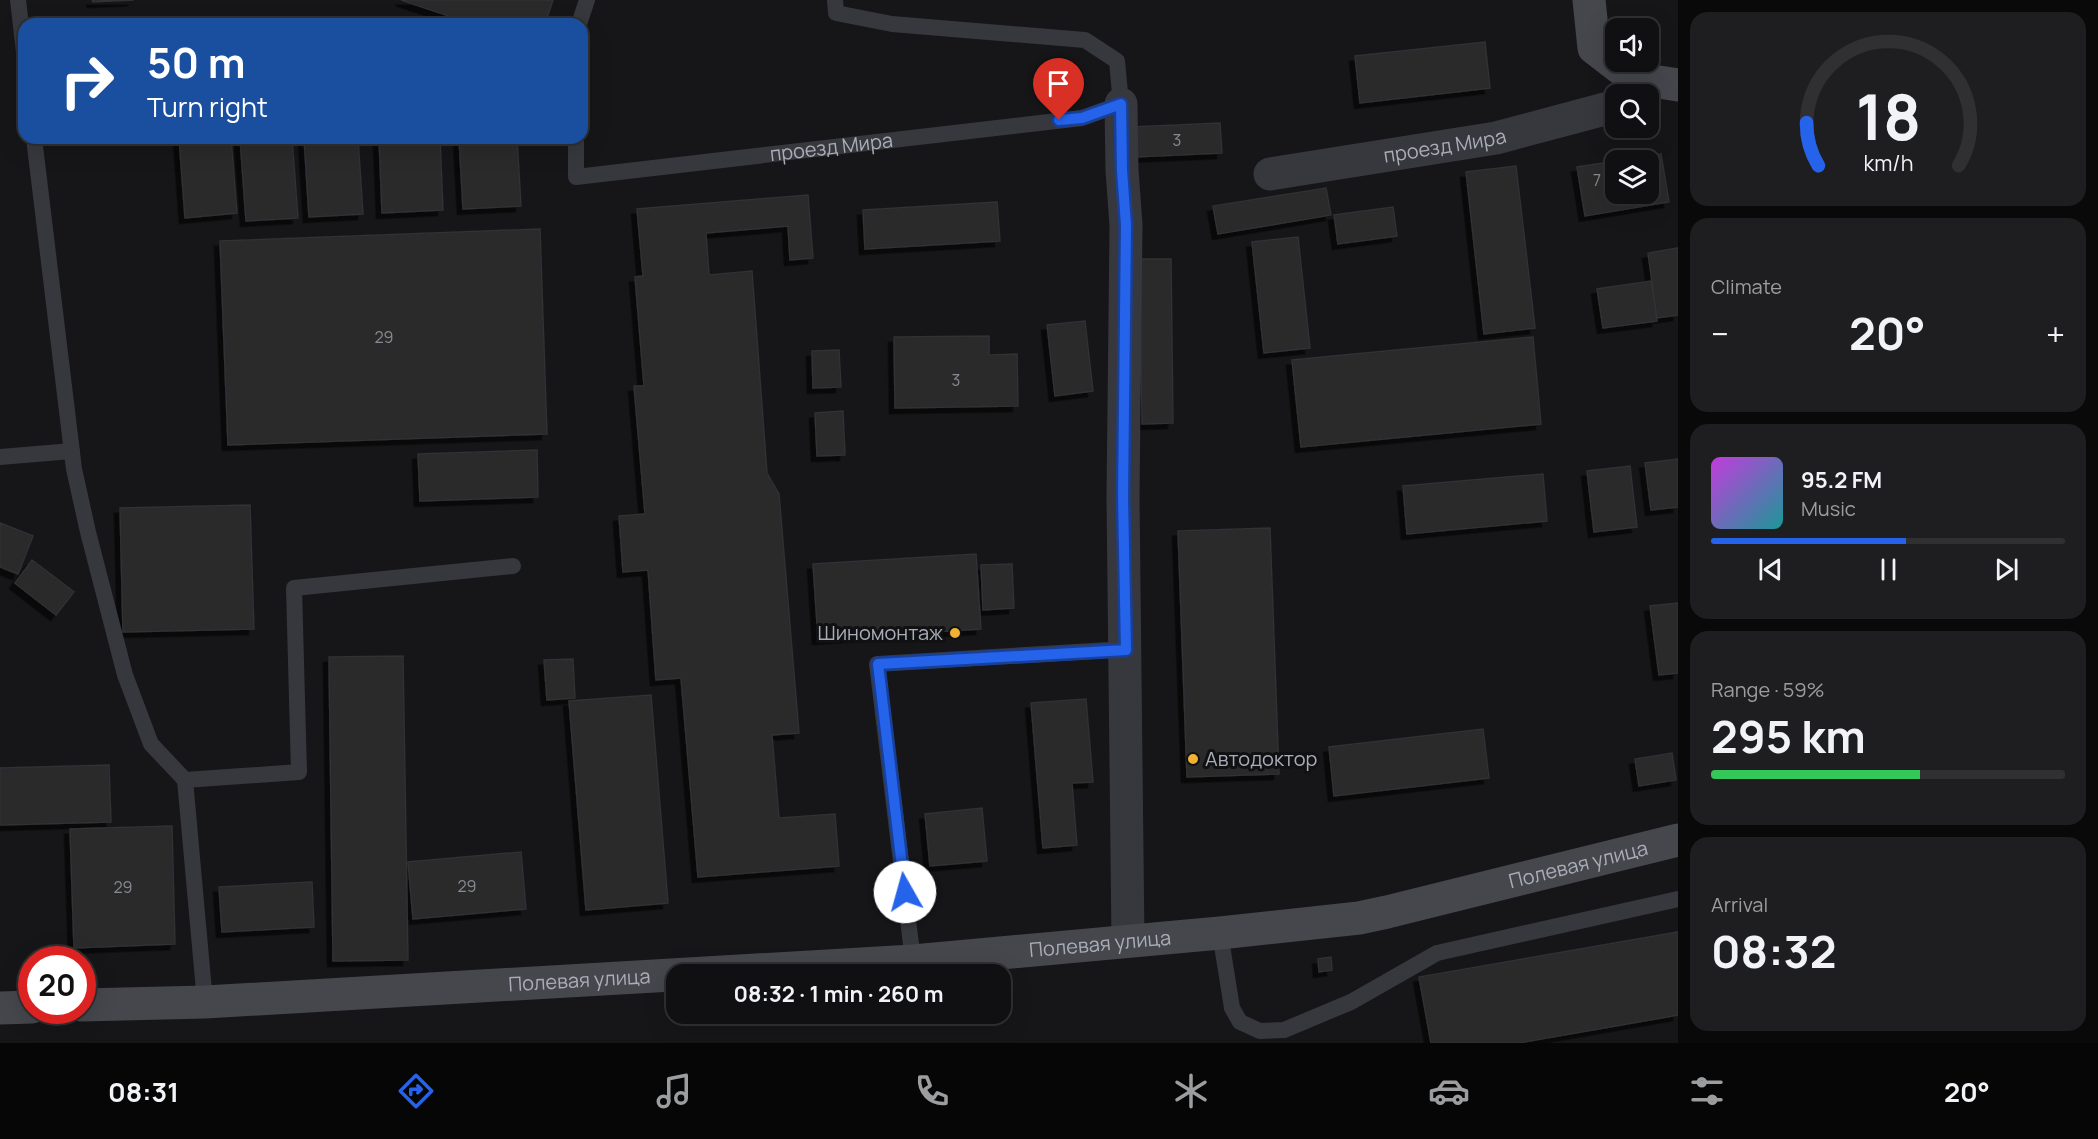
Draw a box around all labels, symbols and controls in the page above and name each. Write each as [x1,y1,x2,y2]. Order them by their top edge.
map controls [1605,18,1659,204]
button: sound [1605,18,1659,72]
text: 50 m [147,33,245,91]
icon: right [48,42,126,120]
pin [1033,58,1084,120]
icon: arrive [1042,67,1075,100]
text: 18 [1855,73,1921,159]
button: search [1605,84,1659,138]
text: Turn right [147,88,268,125]
street label: проезд Мира [1382,122,1509,169]
street label: проезд Мира [768,126,894,167]
house number: 3 [1173,129,1181,151]
text: km/h [1863,148,1913,177]
button: layers [1605,150,1659,204]
house number: 7 [1593,169,1601,191]
text: Climate [1711,273,1782,300]
text: 20° [1849,302,1926,364]
text: − [1711,311,1729,356]
text: + [2046,311,2065,356]
house number: 29 [374,326,394,348]
house number: 3 [952,369,960,391]
text: 95.2 FM [1801,465,1882,495]
text: Music [1801,495,1856,522]
icon: previous [1754,553,1787,586]
icon: pause [1872,553,1905,586]
icon: next [1990,553,2023,586]
place label: Шиномонтаж [818,619,943,646]
marker: Шиномонтаж [948,626,962,640]
text: Range · 59% [1711,676,1825,703]
text: 295 km [1711,705,1866,767]
place label: Автодоктор [1205,745,1318,772]
marker: Автодоктор [1186,752,1200,766]
street label: Полевая улица [1506,834,1651,894]
position arrow [873,860,937,924]
house number: 29 [457,875,477,897]
house number: 29 [113,876,133,898]
text: Arrival [1711,891,1768,918]
text: 08:32 [1711,920,1837,982]
street label: Полевая улица [1028,924,1172,963]
speed limit sign: 20 [18,946,96,1024]
street label: Полевая улица [507,962,651,997]
text: 08:32 · 1 min · 260 m [734,979,943,1009]
icon: directions [395,1070,437,1112]
icon: music [653,1070,695,1112]
icon: phone [911,1070,953,1112]
icon: climate [1170,1070,1212,1112]
icon: car [1428,1070,1470,1112]
icon: filters [1686,1070,1728,1112]
text: 08:31 [108,1073,179,1110]
text: 20° [1944,1073,1990,1110]

